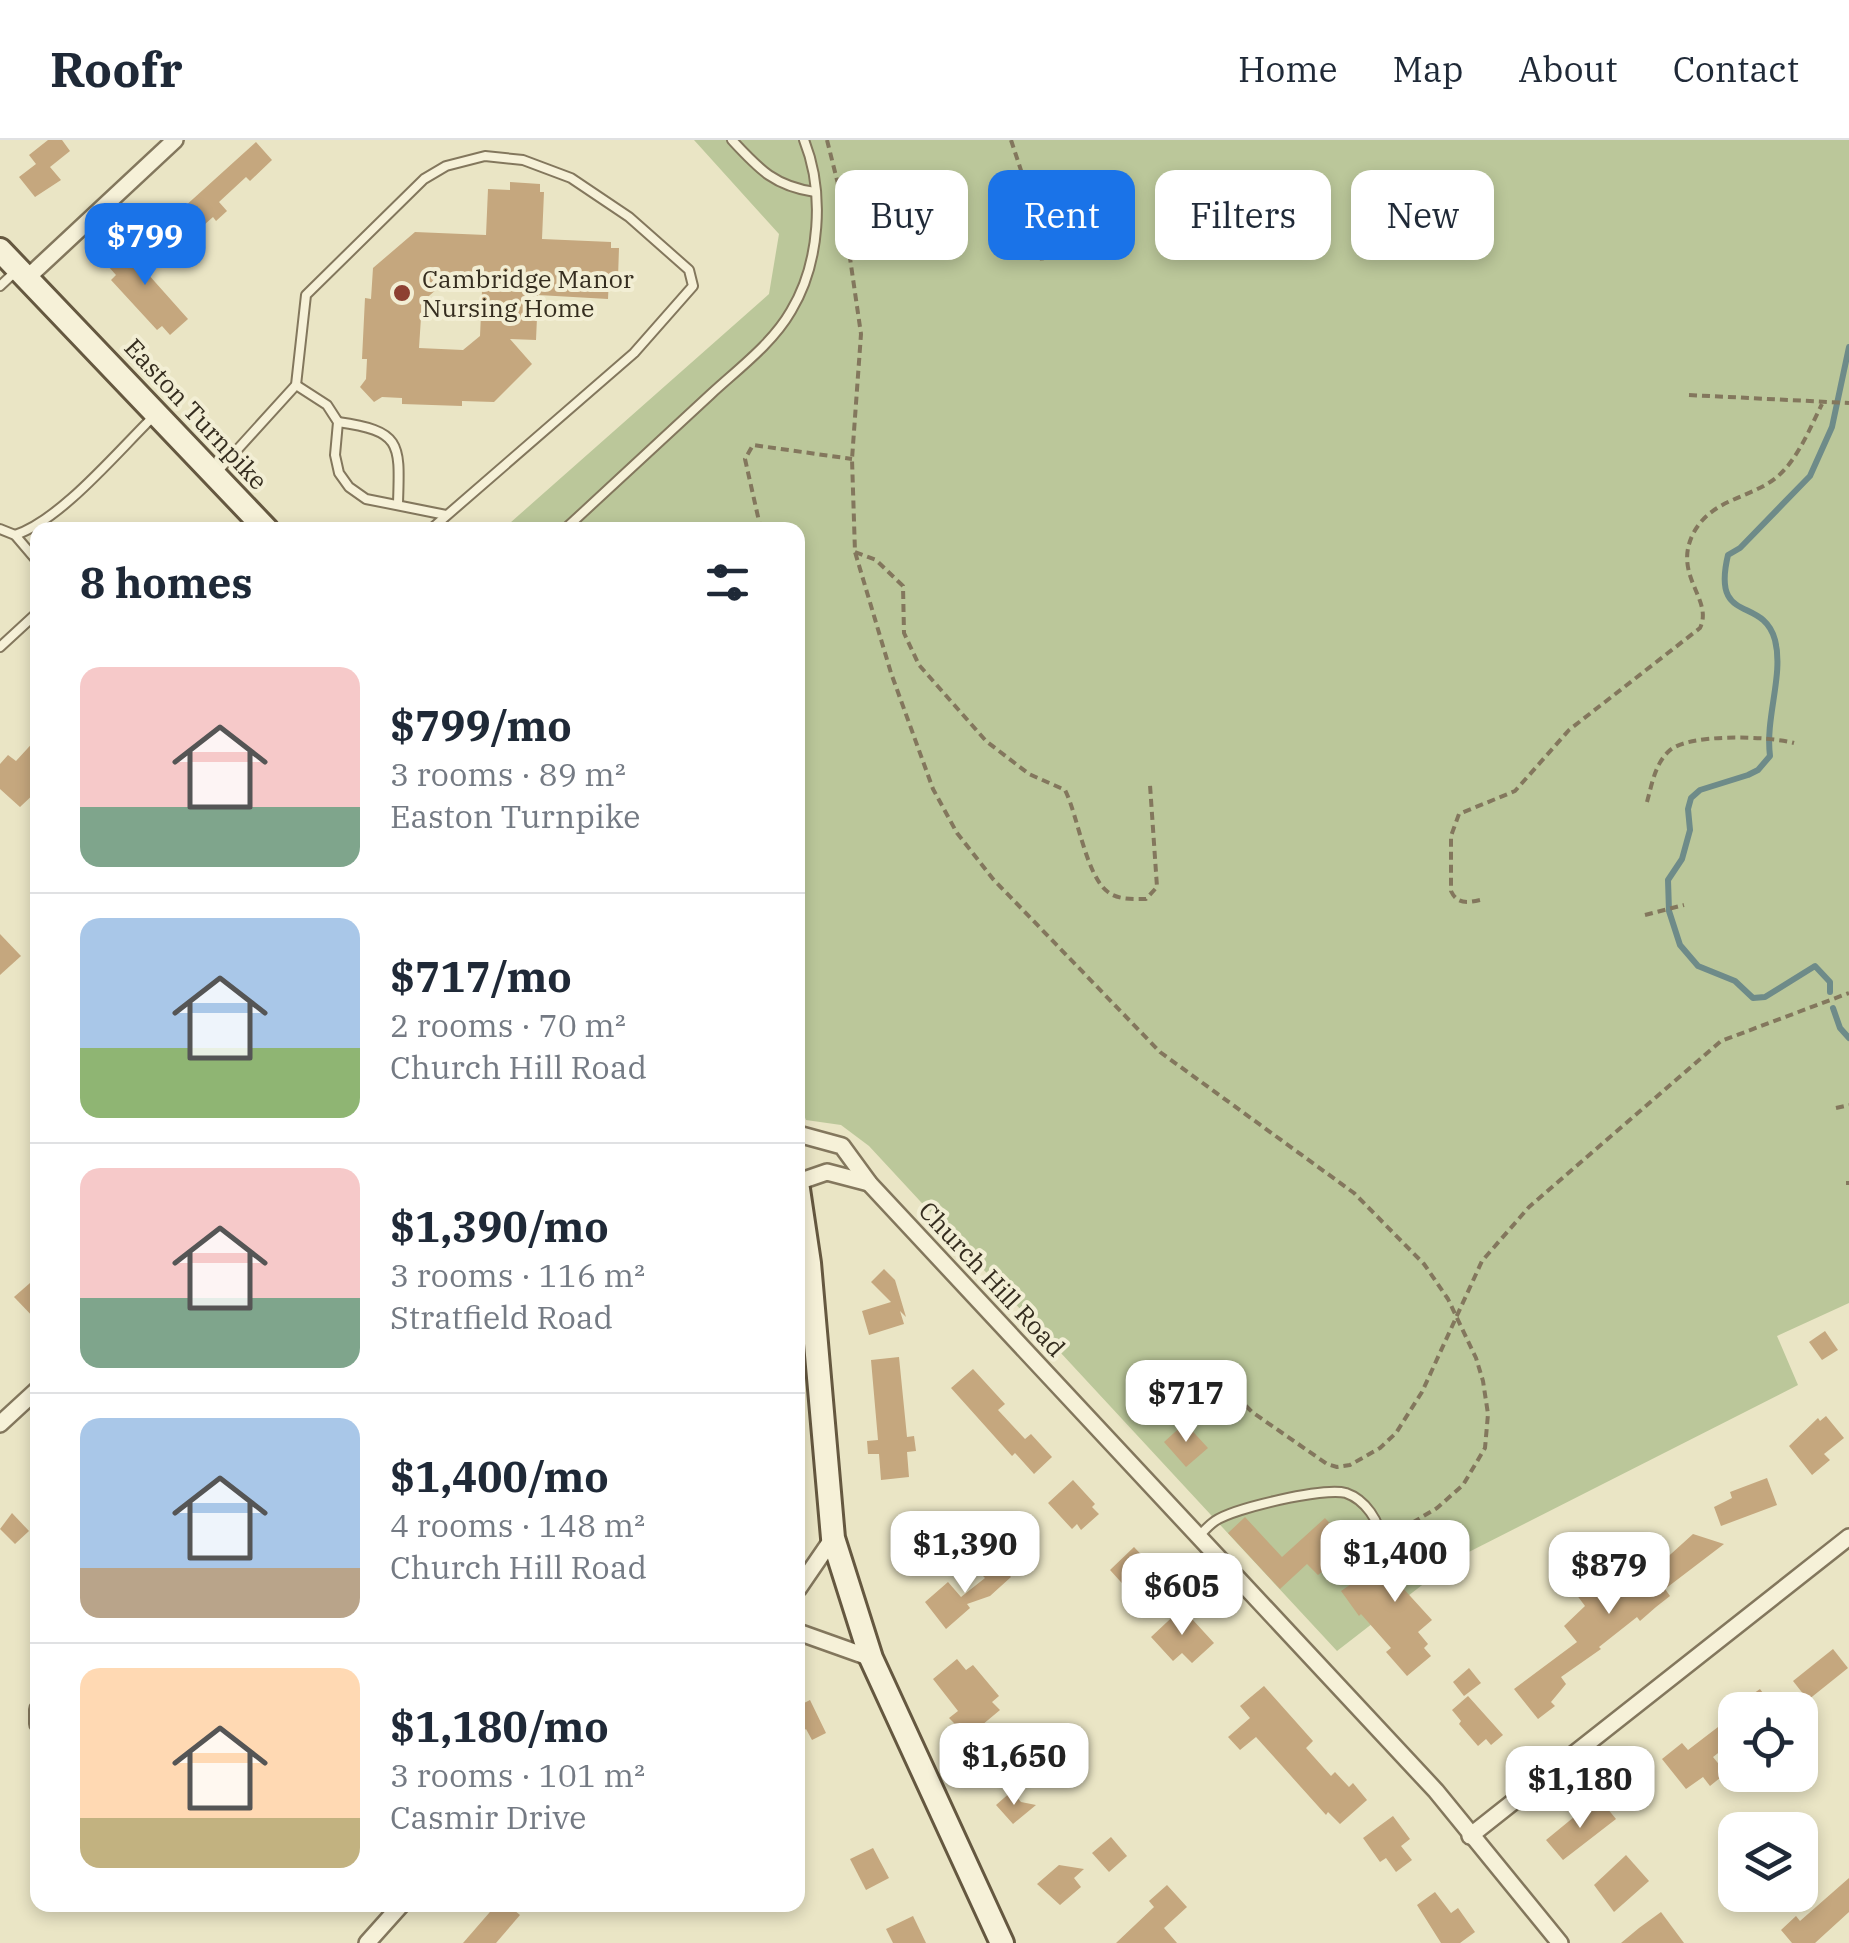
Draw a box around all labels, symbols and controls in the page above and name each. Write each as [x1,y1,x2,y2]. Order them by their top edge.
text: Roofr [50,38,183,100]
text: Home [1238,46,1337,92]
text: Map [1392,46,1464,92]
text: About [1519,46,1618,92]
text: Contact [1673,46,1799,92]
chip: Buy [835,170,968,260]
chip: Rent [988,170,1135,260]
chip: Filters [1155,170,1331,260]
chip: New [1351,170,1494,260]
pin: $799 [86,203,204,288]
text: $799 [107,214,183,256]
place label: Cambridge Manor Nursing Home [422,262,634,324]
marker: Cambridge Manor Nursing Home [391,282,413,304]
street label: Easton Turnpike [118,331,275,496]
text: 8 homes [80,555,253,610]
icon: filters [700,555,755,610]
text: $799/mo [390,698,572,753]
icon: home [160,707,280,827]
text: 3 rooms · 89 m² [390,753,626,795]
text: Easton Turnpike [390,795,640,837]
text: $717/mo [390,949,572,1004]
icon: home [160,958,280,1078]
text: 2 rooms · 70 m² [390,1004,626,1046]
text: Church Hill Road [390,1046,647,1088]
street label: Church Hill Road [912,1194,1073,1363]
text: $1,390/mo [390,1199,609,1254]
icon: home [160,1208,280,1328]
text: 3 rooms · 116 m² [390,1254,645,1296]
text: Stratfield Road [390,1296,613,1338]
pin: $717 [1127,1360,1245,1445]
text: $717 [1148,1371,1224,1413]
text: $1,400/mo [390,1449,609,1504]
icon: home [160,1458,280,1578]
text: 4 rooms · 148 m² [390,1504,645,1546]
pin: $1,390 [884,1511,1046,1596]
pin: $1,400 [1314,1520,1476,1605]
text: $1,390 [913,1522,1017,1564]
text: $1,400 [1343,1531,1447,1573]
pin: $879 [1550,1532,1668,1617]
text: $879 [1571,1543,1647,1585]
text: Church Hill Road [390,1546,647,1588]
pin: $605 [1123,1553,1241,1638]
text: $605 [1144,1564,1220,1606]
map controls [1718,1692,1818,1912]
button: locate [1718,1692,1818,1792]
text: $1,180/mo [390,1699,609,1754]
icon: home [160,1708,280,1828]
pin: $1,650 [933,1723,1095,1808]
text: $1,650 [962,1734,1066,1776]
pin: $1,180 [1499,1746,1661,1831]
text: 3 rooms · 101 m² [390,1754,645,1796]
text: $1,180 [1528,1757,1632,1799]
text: Casmir Drive [390,1796,586,1838]
button: layers [1718,1812,1818,1912]

